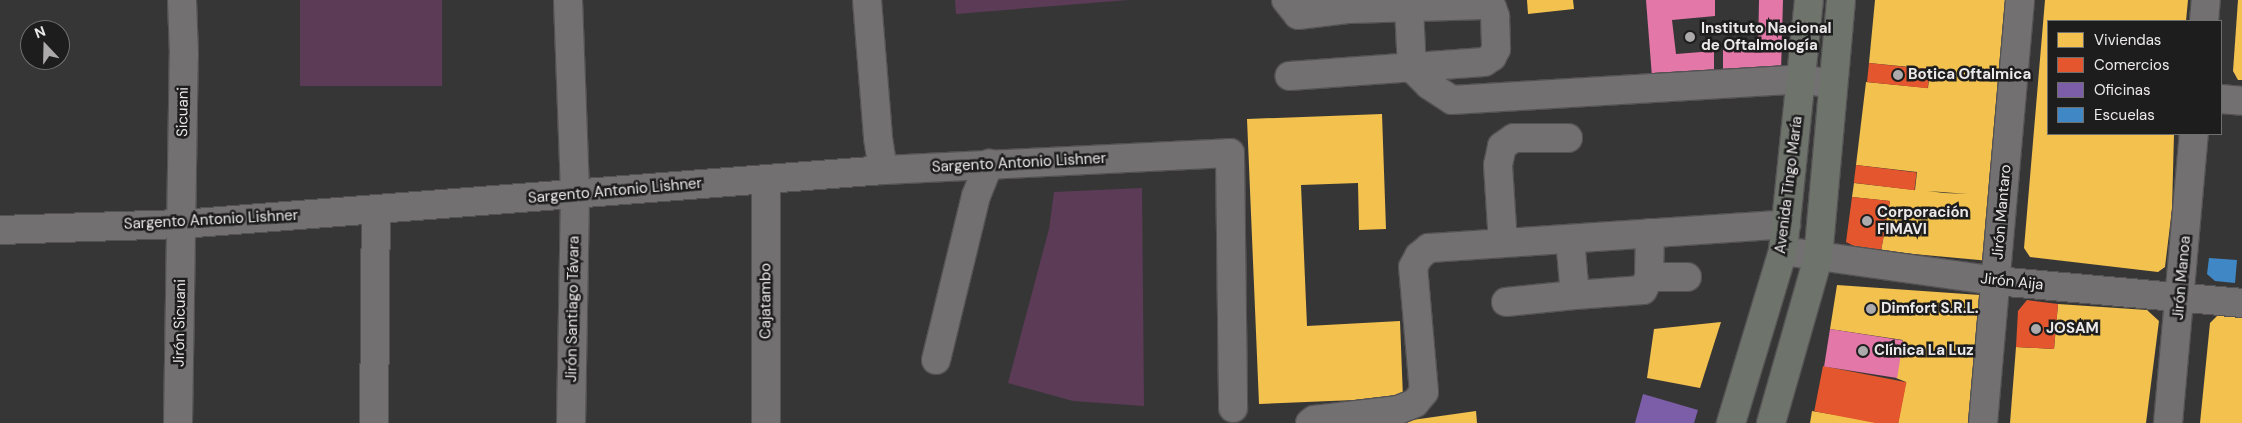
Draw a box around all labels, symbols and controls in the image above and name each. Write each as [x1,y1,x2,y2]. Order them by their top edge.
place label: Instituto Nacional de Oftalmología [1701,19,1832,54]
north arrow [20,20,70,70]
legend [2047,20,2222,135]
text: N [32,22,48,42]
marker: Instituto Nacional de Oftalmología [1683,30,1697,44]
text: Viviendas [2094,30,2161,50]
text: Comercios [2094,55,2169,75]
place label: Botica Oftalmica [1908,66,2031,84]
marker: Botica Oftalmica [1892,69,1904,81]
text: Oficinas [2094,80,2151,100]
street label: Sicuani [174,87,192,137]
text: Escuelas [2094,105,2155,125]
street label: Avenida Tingo María [1772,115,1806,255]
street label: Sargento Antonio Lishner [931,149,1107,177]
street label: Jirón Mantaro [1989,164,2015,260]
street label: Sargento Antonio Lishner [527,174,703,208]
place label: Corporación FIMAVI [1877,203,1969,238]
street label: Sargento Antonio Lishner [123,206,299,234]
marker: Corporación FIMAVI [1861,215,1873,227]
street label: Jirón Manoa [2169,235,2195,321]
street label: Jirón Santiago Távara [563,236,583,382]
street label: Cajatambo [757,263,775,339]
street label: Jirón Aija [1980,270,2044,294]
street label: Jirón Sicuani [170,279,190,367]
place label: Dimfort S.R.L. [1881,300,1979,318]
marker: Dimfort S.R.L. [1865,303,1877,315]
place label: JOSAM [2046,320,2099,338]
marker: JOSAM [2030,323,2042,335]
place label: Clínica La Luz [1874,342,1974,360]
marker: Clínica La Luz [1856,344,1870,358]

